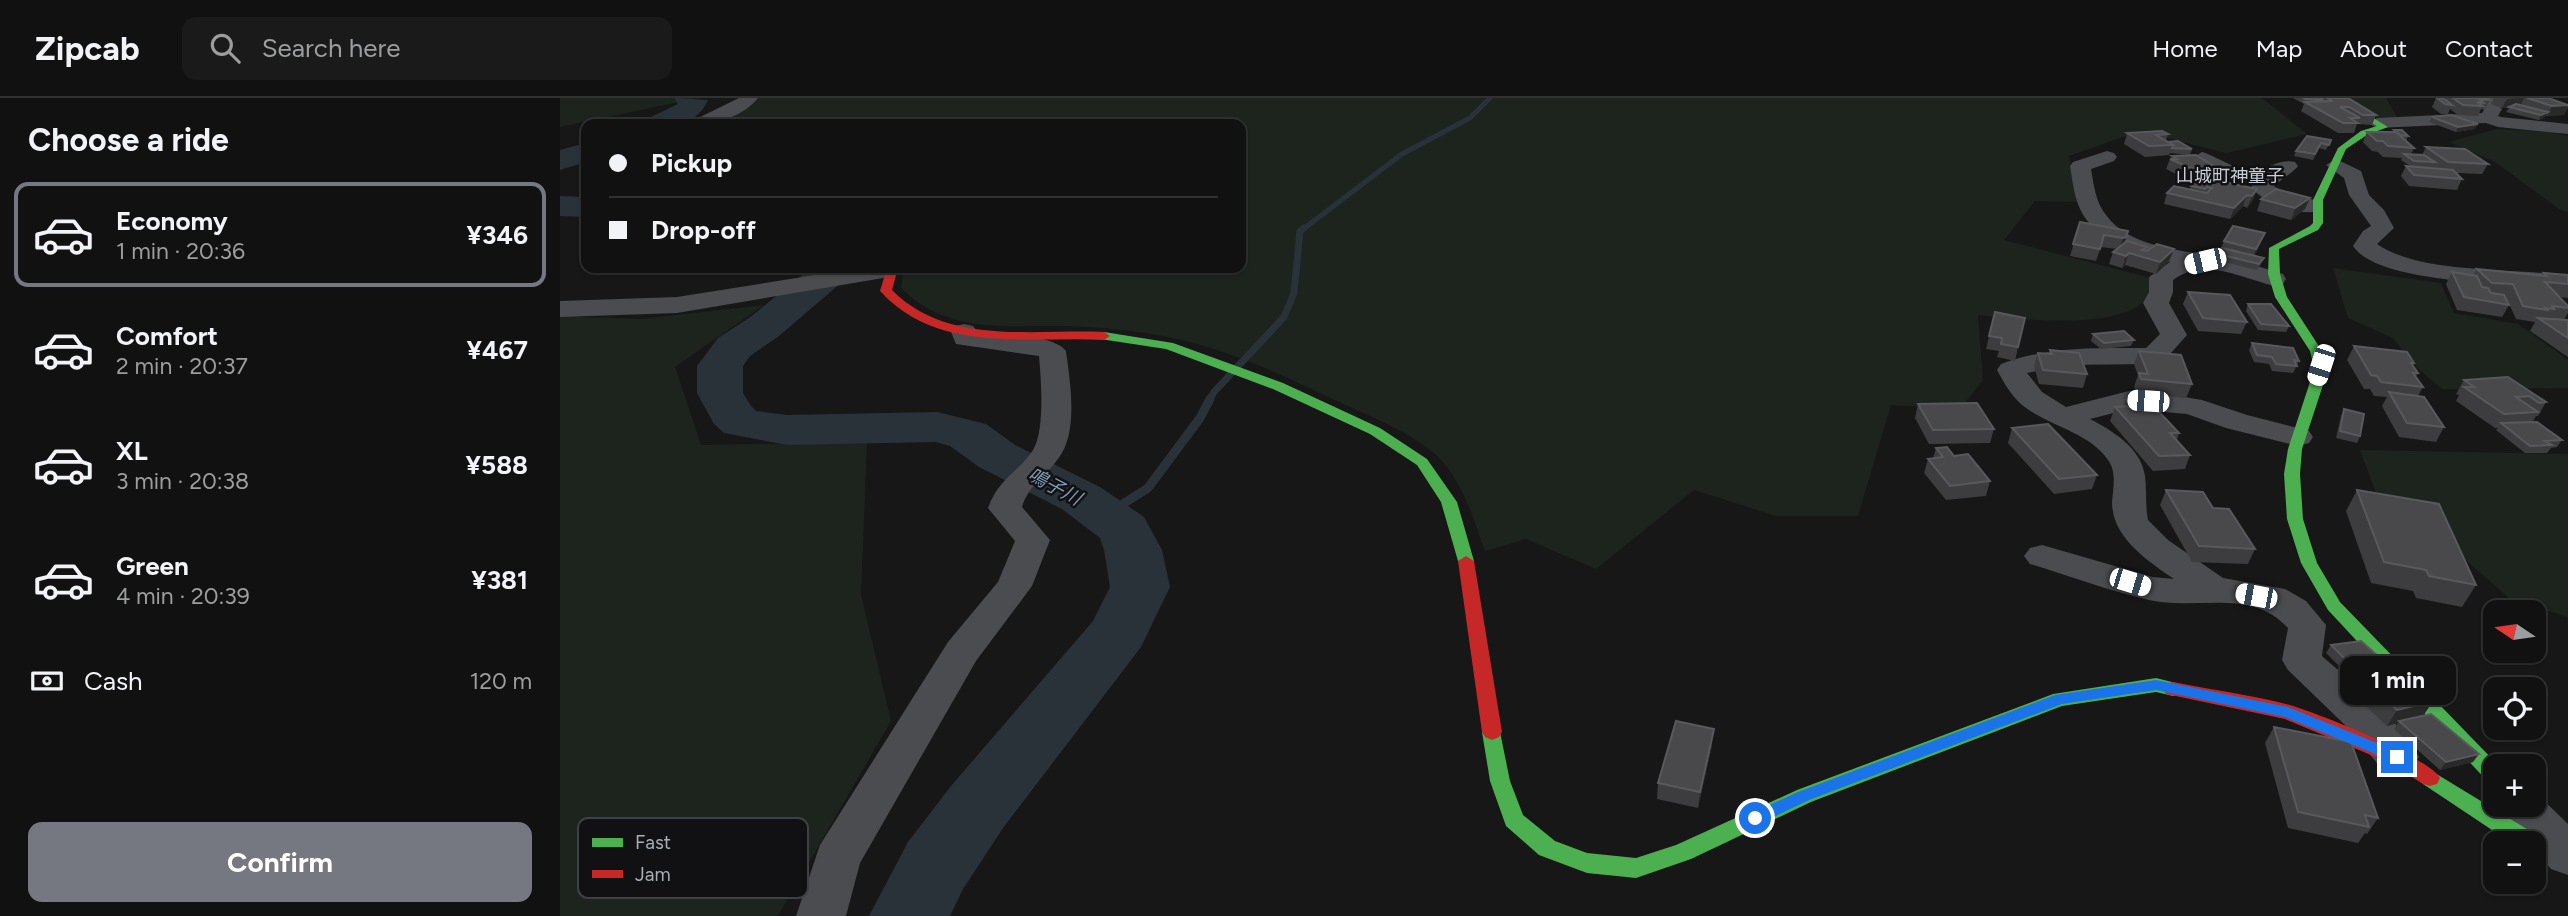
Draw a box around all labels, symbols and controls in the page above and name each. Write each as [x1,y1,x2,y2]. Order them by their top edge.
search box [182,17,672,80]
text: Zipcab [35,29,140,68]
icon: search [206,29,244,67]
text: Search here [262,32,401,64]
text: Home [2152,34,2218,63]
text: Map [2256,34,2302,63]
text: About [2340,34,2407,63]
text: Contact [2445,34,2533,63]
text: Choose a ride [28,121,229,159]
text: Pickup [651,147,732,179]
district label: 山城町神童子 [2176,165,2284,187]
icon: car [32,203,95,266]
text: Economy [116,205,228,237]
text: Drop-off [651,214,756,246]
text: ¥346 [467,219,528,251]
text: 1 min · 20:36 [116,237,245,265]
car [2183,246,2228,276]
icon: car [32,318,95,381]
text: Comfort [116,320,218,352]
text: ¥467 [467,334,528,366]
car [2305,342,2338,388]
text: 2 min · 20:37 [116,352,248,380]
car [2127,389,2170,413]
icon: car [32,433,95,496]
text: XL [116,435,148,467]
text: ¥588 [466,449,528,481]
water label: 鳴子川 [1024,463,1087,511]
text: 3 min · 20:38 [116,467,249,495]
icon: car [32,548,95,611]
text: Green [116,550,189,582]
text: ¥381 [471,564,528,596]
car [2107,566,2154,598]
text: 4 min · 20:39 [116,582,250,610]
car [2234,582,2279,610]
north arrow [2483,600,2546,663]
map controls [2483,600,2546,894]
callout: 1 min [2339,656,2455,704]
icon: cash [28,662,66,700]
text: Cash [84,665,143,697]
text: 1 min [2371,666,2425,694]
text: 120 m [470,667,532,695]
button: locate [2483,677,2546,740]
route end [2381,741,2413,773]
button: + [2483,754,2546,817]
route start [1739,802,1771,834]
legend [578,818,808,898]
button: Confirm [28,822,532,902]
text: Fast [635,831,671,854]
button: − [2483,831,2546,894]
text: Jam [635,863,671,886]

